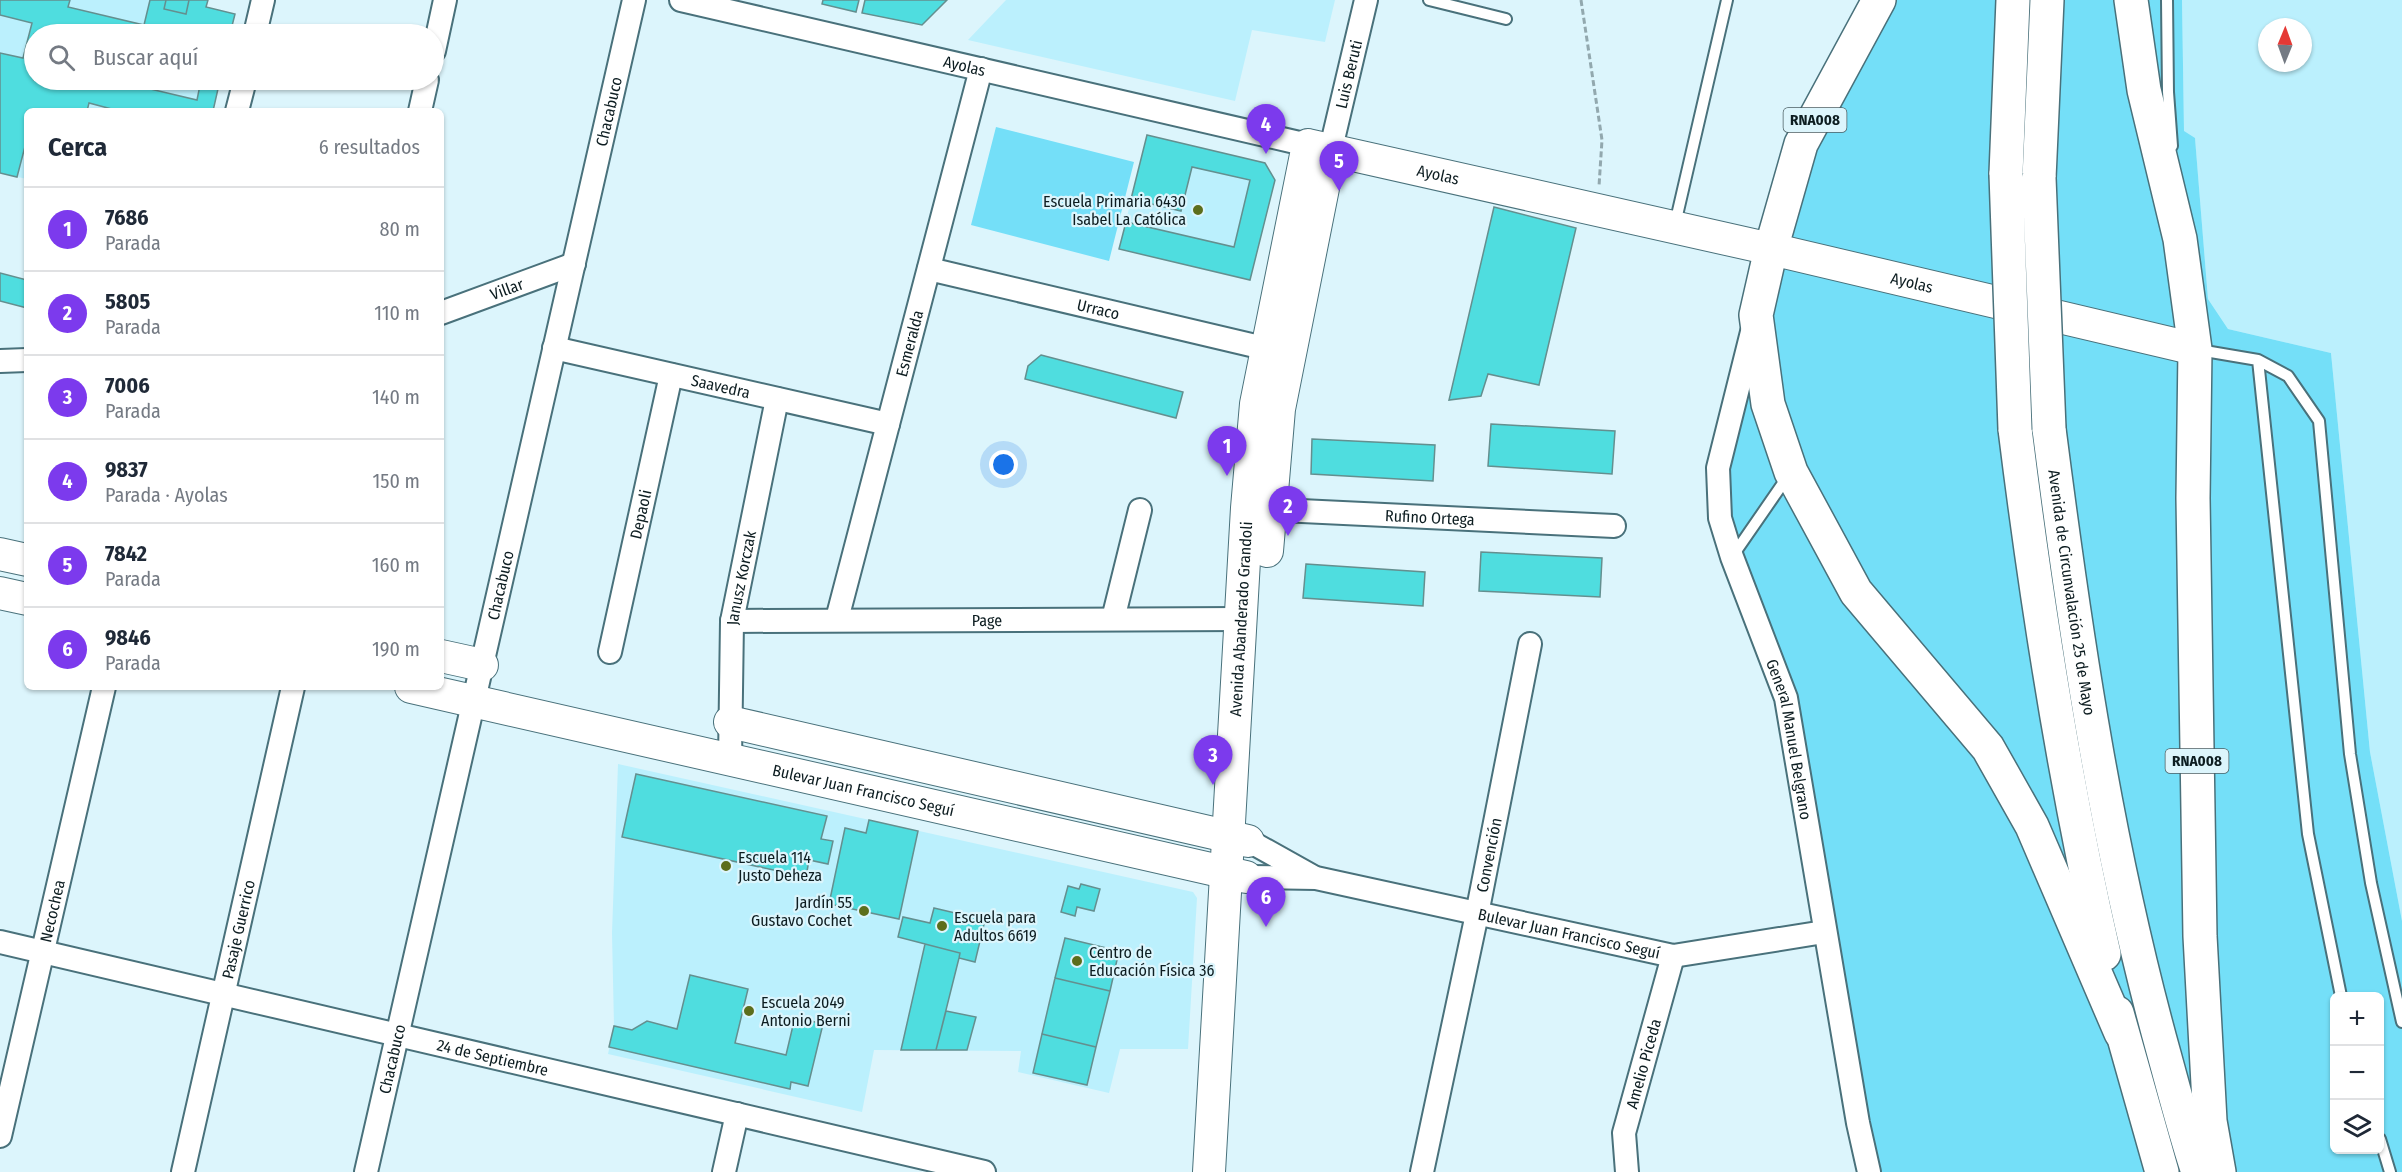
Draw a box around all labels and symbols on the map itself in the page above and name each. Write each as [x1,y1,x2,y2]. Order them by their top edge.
north arrow [2258,18,2312,72]
street label: Luis Beruti [1331,38,1366,110]
street label: Ayolas [942,52,988,80]
street label: Chacabuco [591,75,626,148]
pin: 4 [1246,104,1286,154]
road number: RNA008 [1784,108,1846,132]
pin: 5 [1320,142,1358,191]
street label: Ayolas [1415,160,1461,188]
place label: Escuela Primaria 6430 Isabel La Católica [1043,192,1186,229]
marker: Escuela Primaria 6430 Isabel La Católica [1191,203,1205,217]
street label: Ayolas [1889,268,1935,296]
street label: Villar [487,274,526,304]
street label: Urraco [1075,295,1121,323]
street label: Esmeralda [891,308,927,379]
street label: Saavedra [689,370,752,402]
pin: 1 [1208,426,1246,476]
your location [989,450,1018,479]
street label: Avenida de Circunvalación 25 de Mayo [2045,468,2100,717]
pin: 2 [1268,486,1308,536]
street label: Depaoli [626,488,655,541]
street label: Rufino Ortega [1385,506,1475,529]
street label: Avenida Abanderado Grandoli [1226,521,1256,717]
street label: Janusz Korczak [722,528,760,625]
street label: Chacabuco [483,549,517,622]
street label: Page [972,610,1002,630]
street label: General Manuel Belgrano [1762,656,1816,821]
pin: 3 [1194,736,1232,785]
road number: RNA008 [2166,749,2228,773]
street label: Bulevar Juan Francisco Seguí [771,760,956,820]
street label: Convención [1472,816,1505,894]
place label: Escuela 114 Justo Deheza [738,848,822,885]
marker: Escuela 114 Justo Deheza [719,859,733,873]
street label: Necochea [36,878,69,944]
street label: Pasaje Guerrico [218,878,259,981]
pin: 6 [1246,878,1286,927]
place label: Jardín 55 Gustavo Cochet [751,893,853,930]
marker: Jardín 55 Gustavo Cochet [857,904,871,918]
street label: Bulevar Juan Francisco Seguí [1476,904,1662,962]
place label: Escuela para Adultos 6619 [954,908,1037,945]
marker: Escuela para Adultos 6619 [935,919,949,933]
place label: Centro de Educación Física 36 [1089,943,1215,980]
marker: Centro de Educación Física 36 [1070,954,1084,968]
place label: Escuela 2049 Antonio Berni [761,993,851,1030]
marker: Escuela 2049 Antonio Berni [742,1004,756,1018]
street label: Amelio Piceda [1622,1017,1665,1111]
street label: Chacabuco [375,1022,409,1095]
street label: 24 de Septiembre [435,1035,550,1079]

